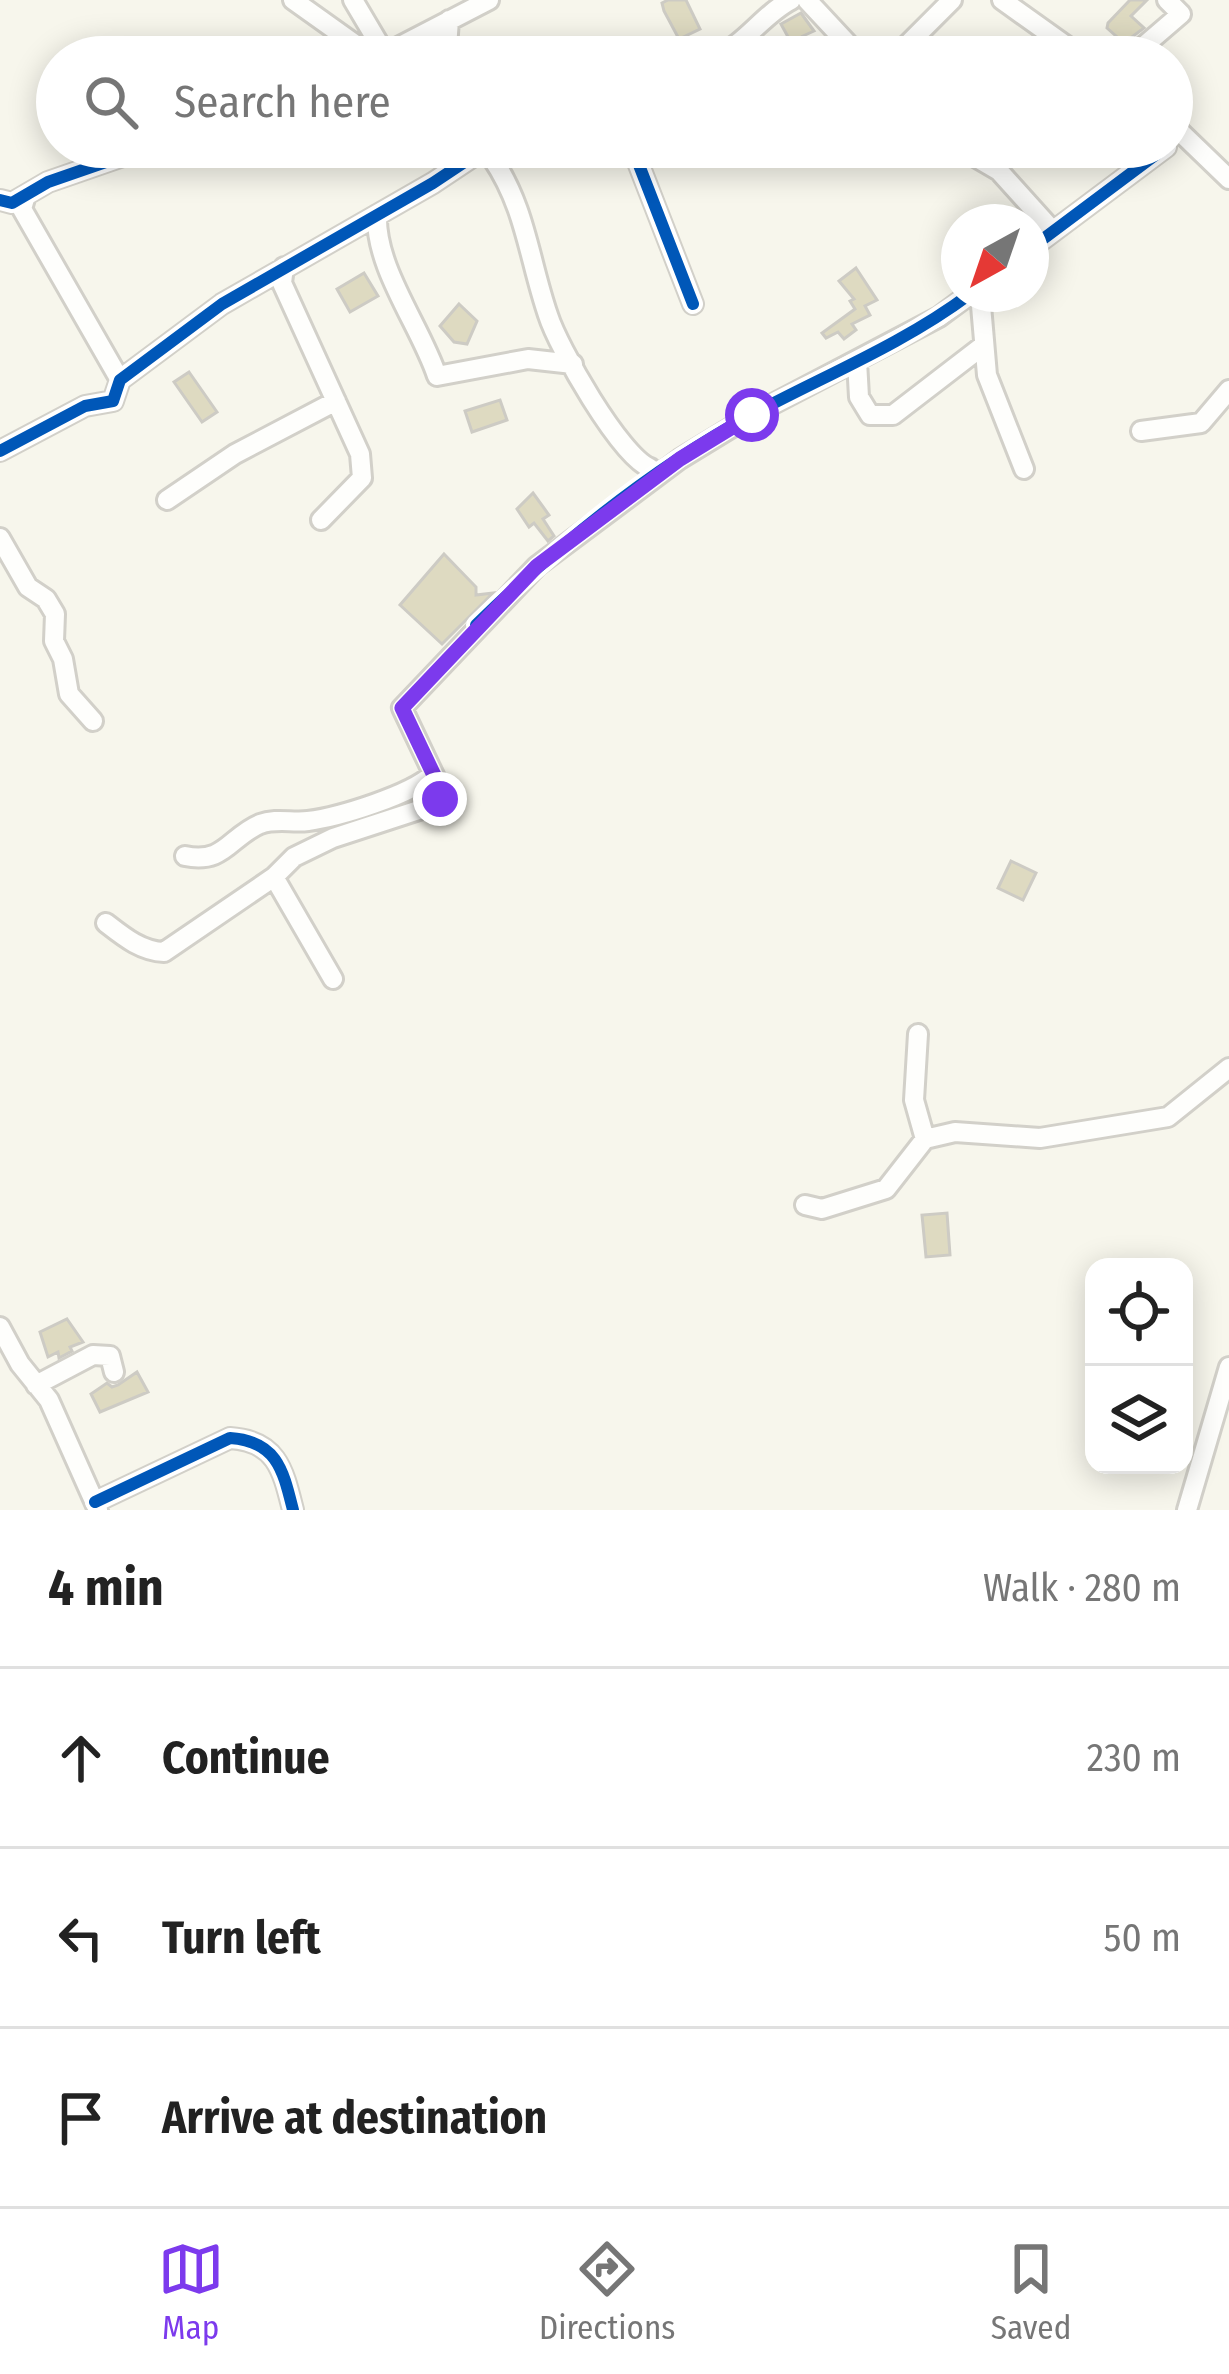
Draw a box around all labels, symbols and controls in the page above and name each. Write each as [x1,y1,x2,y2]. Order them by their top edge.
search box [36,36,1193,168]
icon: search [78,69,144,135]
text: Search here [174,75,391,129]
north arrow [941,204,1049,312]
route start [725,388,779,442]
route end [413,772,467,826]
map controls [1085,1258,1193,1474]
button: locate [1085,1258,1193,1366]
button: layers [1085,1366,1193,1474]
text: 4 min [48,1557,164,1619]
text: Walk · 280 m [983,1565,1181,1611]
icon: ahead [48,1725,114,1791]
text: Continue [162,1731,330,1785]
text: 230 m [1087,1735,1181,1781]
icon: left [48,1905,114,1971]
text: Turn left [162,1911,321,1965]
text: 50 m [1104,1915,1181,1961]
icon: arrive [48,2085,114,2151]
text: Arrive at destination [162,2091,547,2145]
tab: Map [158,2236,224,2348]
tab: Directions [539,2236,675,2348]
tab: Saved [991,2236,1071,2348]

